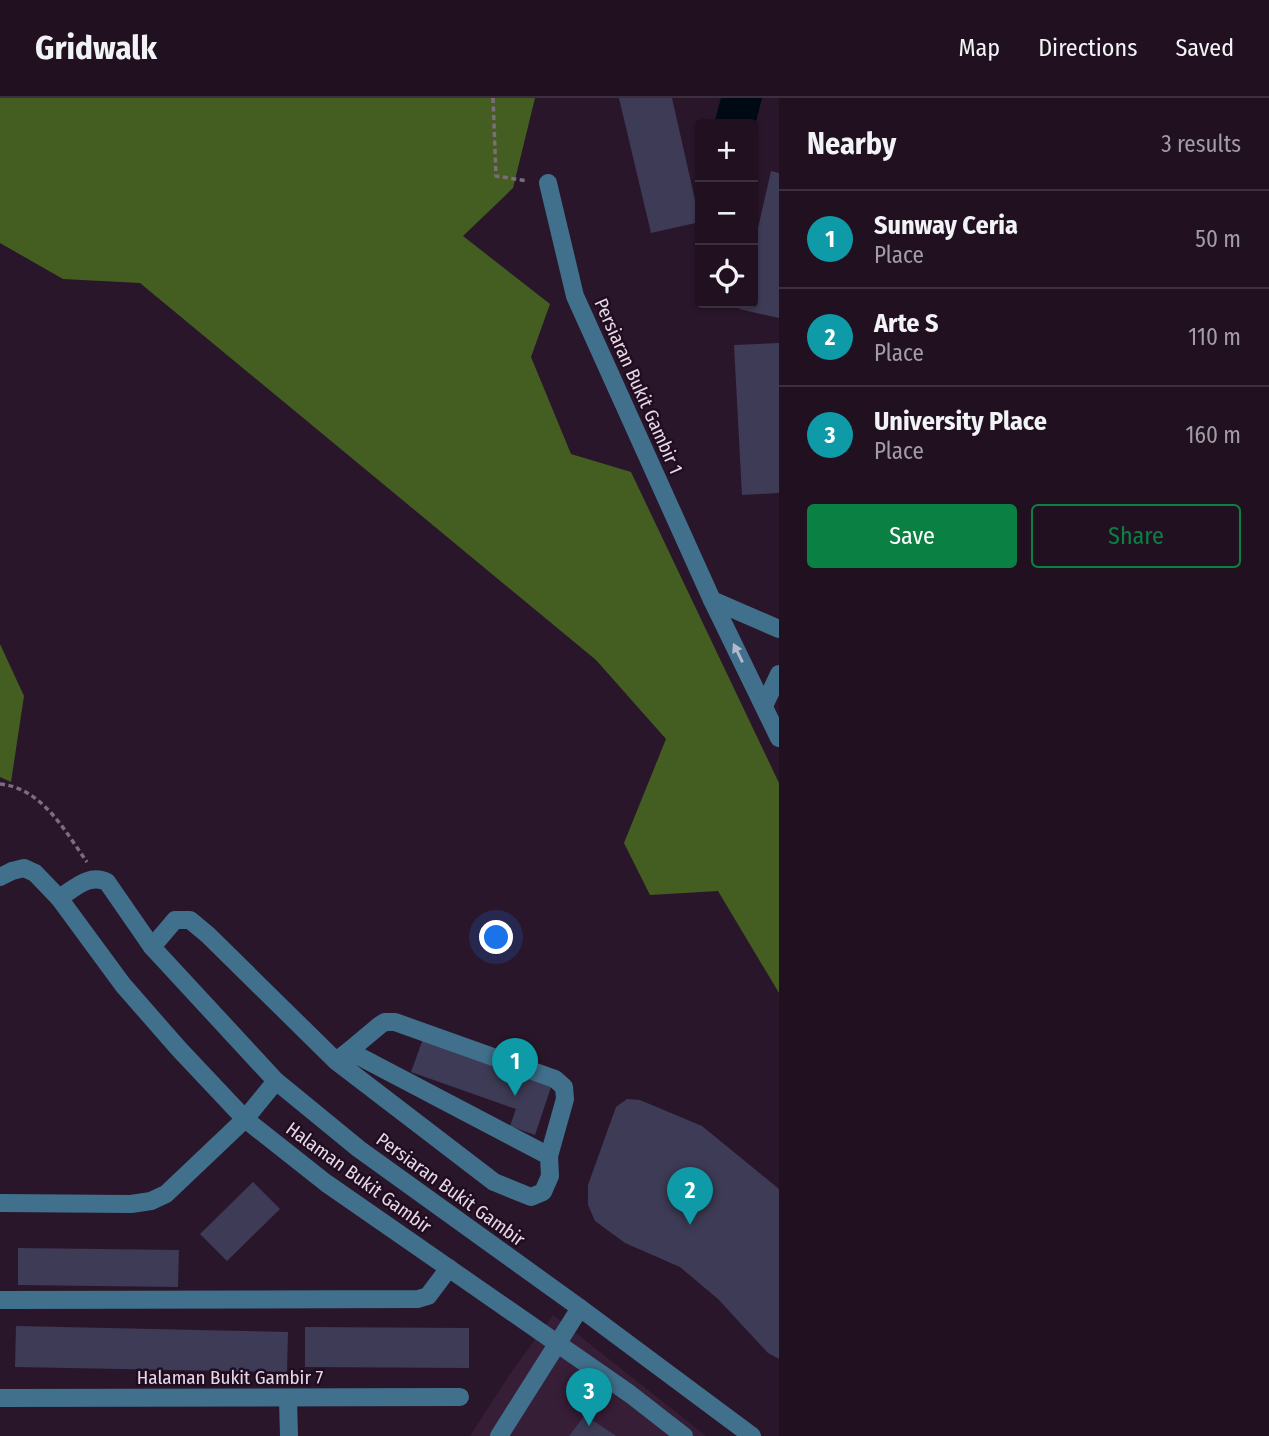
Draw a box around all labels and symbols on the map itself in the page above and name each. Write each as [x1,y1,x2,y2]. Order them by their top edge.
street label: Persiaran Bukit Gambir 1 [589,295,688,478]
one-way arrow [732,643,743,663]
your location [479,920,513,954]
pin: 1 [492,1038,538,1096]
street label: Halaman Bukit Gambir [281,1117,436,1238]
street label: Persiaran Bukit Gambir [372,1128,530,1251]
pin: 2 [667,1167,713,1225]
street label: Halaman Bukit Gambir 7 [137,1366,324,1389]
pin: 3 [566,1368,612,1426]

